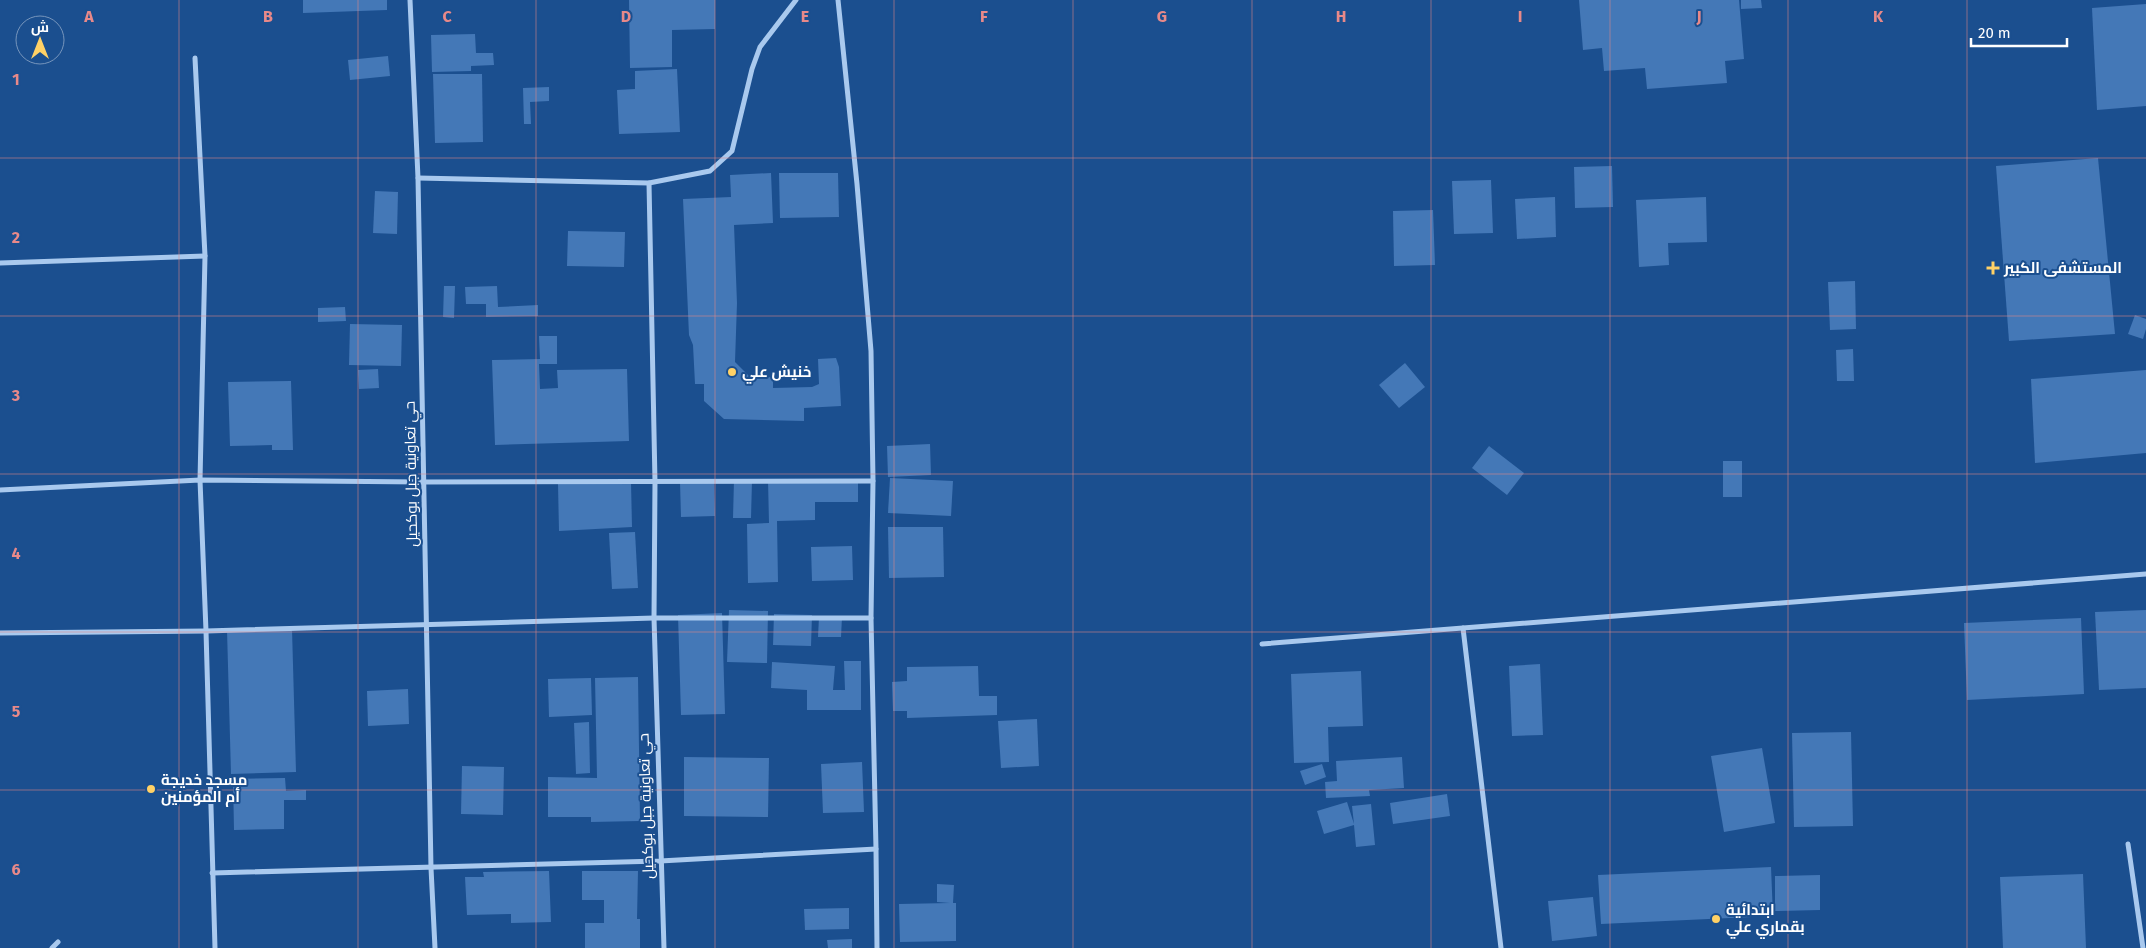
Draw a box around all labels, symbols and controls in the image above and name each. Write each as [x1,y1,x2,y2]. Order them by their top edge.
text: A [83,7,94,26]
text: B [263,7,273,26]
text: C [442,7,452,26]
text: D [621,7,631,26]
text: E [801,7,809,26]
text: F [980,7,988,26]
text: G [1157,7,1167,26]
text: H [1336,7,1346,26]
text: I [1518,7,1522,26]
text: J [1695,7,1702,26]
text: K [1873,7,1884,26]
north arrow [15,15,65,65]
scale bar [1971,15,2067,47]
text: ش [31,19,49,36]
text: 20 m [1978,24,2011,42]
text: 1 [12,70,20,89]
text: 2 [12,228,20,247]
place label: المستشفى الكبير [2003,259,2122,277]
marker: المستشفى الكبير [1986,261,2000,275]
place label: خنيش علي [742,363,811,384]
marker: خنيش علي [726,366,738,378]
text: 3 [11,386,20,405]
street label: حي تعاونية جبل بوكحيل [401,401,424,547]
text: 4 [11,544,21,563]
text: 5 [12,702,21,721]
street label: حي تعاونية جبل بوكحيل [634,733,661,879]
place label: مسجد خديجة أم المؤمنين [161,771,247,807]
marker: مسجد خديجة أم المؤمنين [145,783,157,795]
text: 6 [11,860,21,879]
place label: ابتدائية بقماري علي [1726,901,1805,939]
marker: ابتدائية بقماري علي [1710,913,1722,925]

